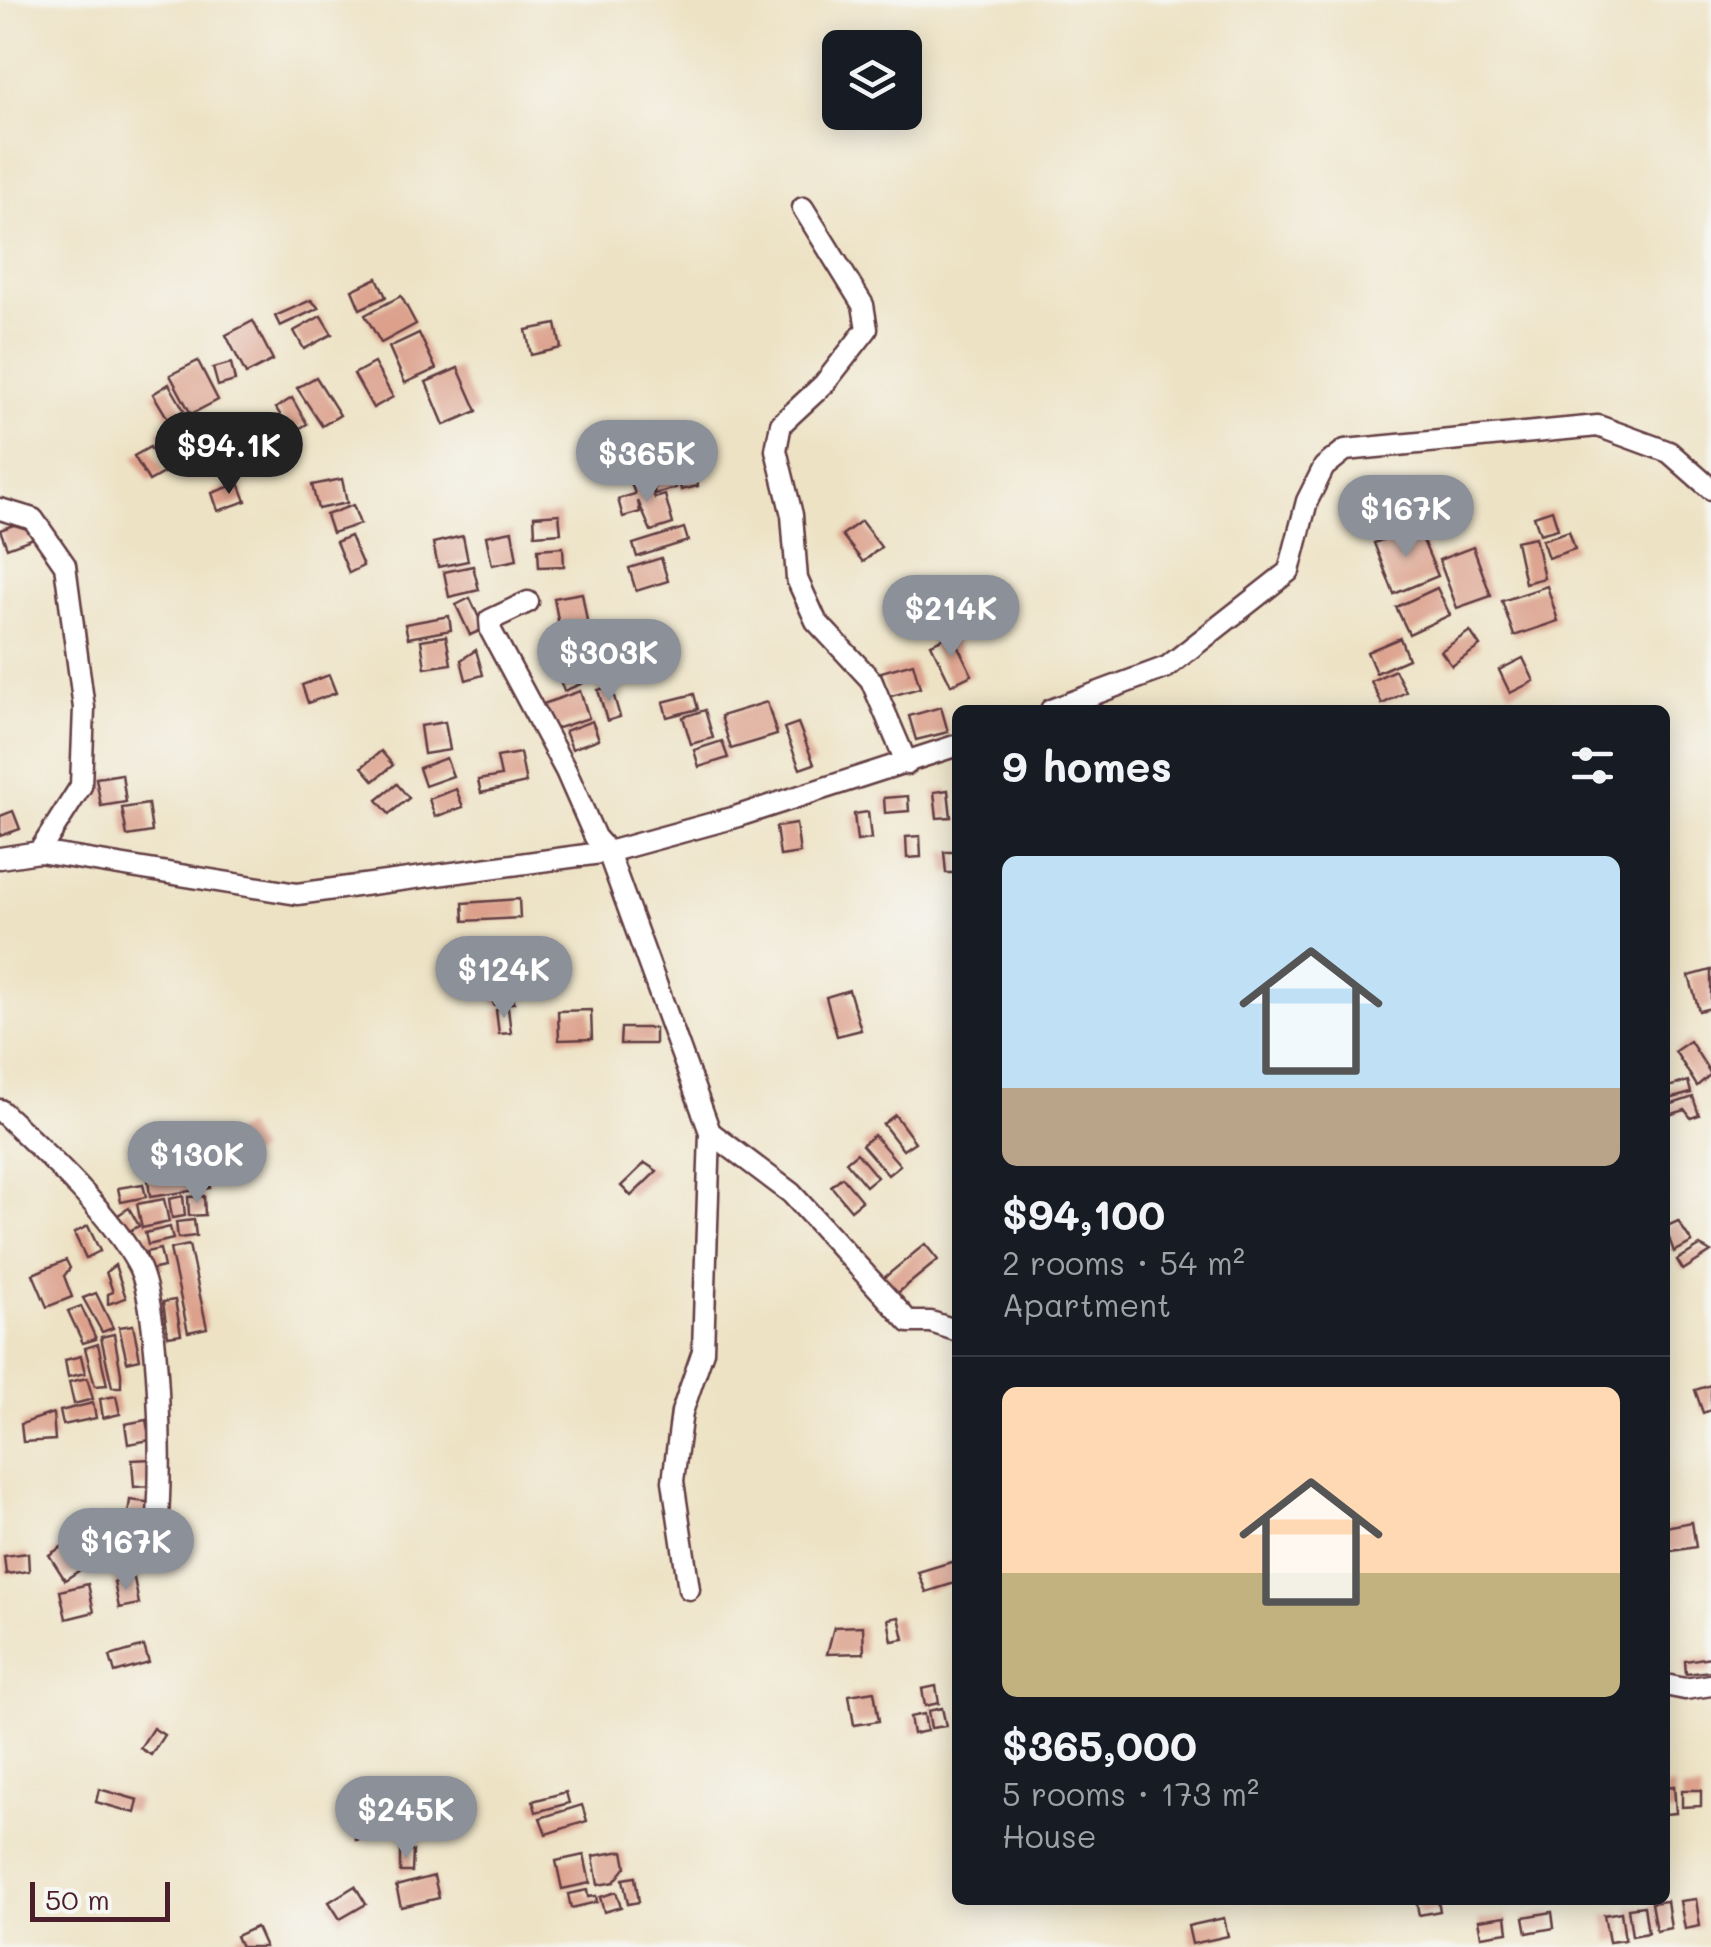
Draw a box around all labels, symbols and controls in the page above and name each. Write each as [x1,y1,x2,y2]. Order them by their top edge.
map controls [822,30,922,130]
button: layers [822,30,922,130]
pin: $94.1K [148,412,310,497]
pin: $365K [577,420,717,505]
text: $94.1K [177,423,281,465]
text: $365K [598,431,696,473]
pin: $167K [1336,475,1476,560]
text: $167K [1360,486,1452,528]
pin: $214K [881,575,1021,660]
text: $214K [904,586,998,628]
pin: $303K [539,619,679,704]
text: $303K [559,630,659,672]
text: 9 homes [1002,738,1172,793]
icon: filters [1565,738,1620,793]
icon: home [1221,921,1401,1101]
pin: $124K [434,936,574,1021]
text: $124K [457,947,551,989]
pin: $130K [127,1121,267,1206]
text: $130K [150,1132,244,1174]
text: $94,100 [1002,1186,1165,1241]
text: 2 rooms · 54 m² [1002,1241,1245,1283]
text: Apartment [1002,1283,1171,1325]
icon: home [1221,1452,1401,1632]
pin: $167K [56,1508,196,1593]
text: $167K [80,1519,172,1561]
text: $365,000 [1002,1717,1197,1772]
text: 5 rooms · 173 m² [1002,1772,1259,1814]
pin: $245K [336,1776,476,1861]
text: $245K [357,1787,455,1829]
text: House [1002,1814,1097,1856]
scale bar [30,1877,170,1922]
text: 50 m [45,1881,110,1917]

